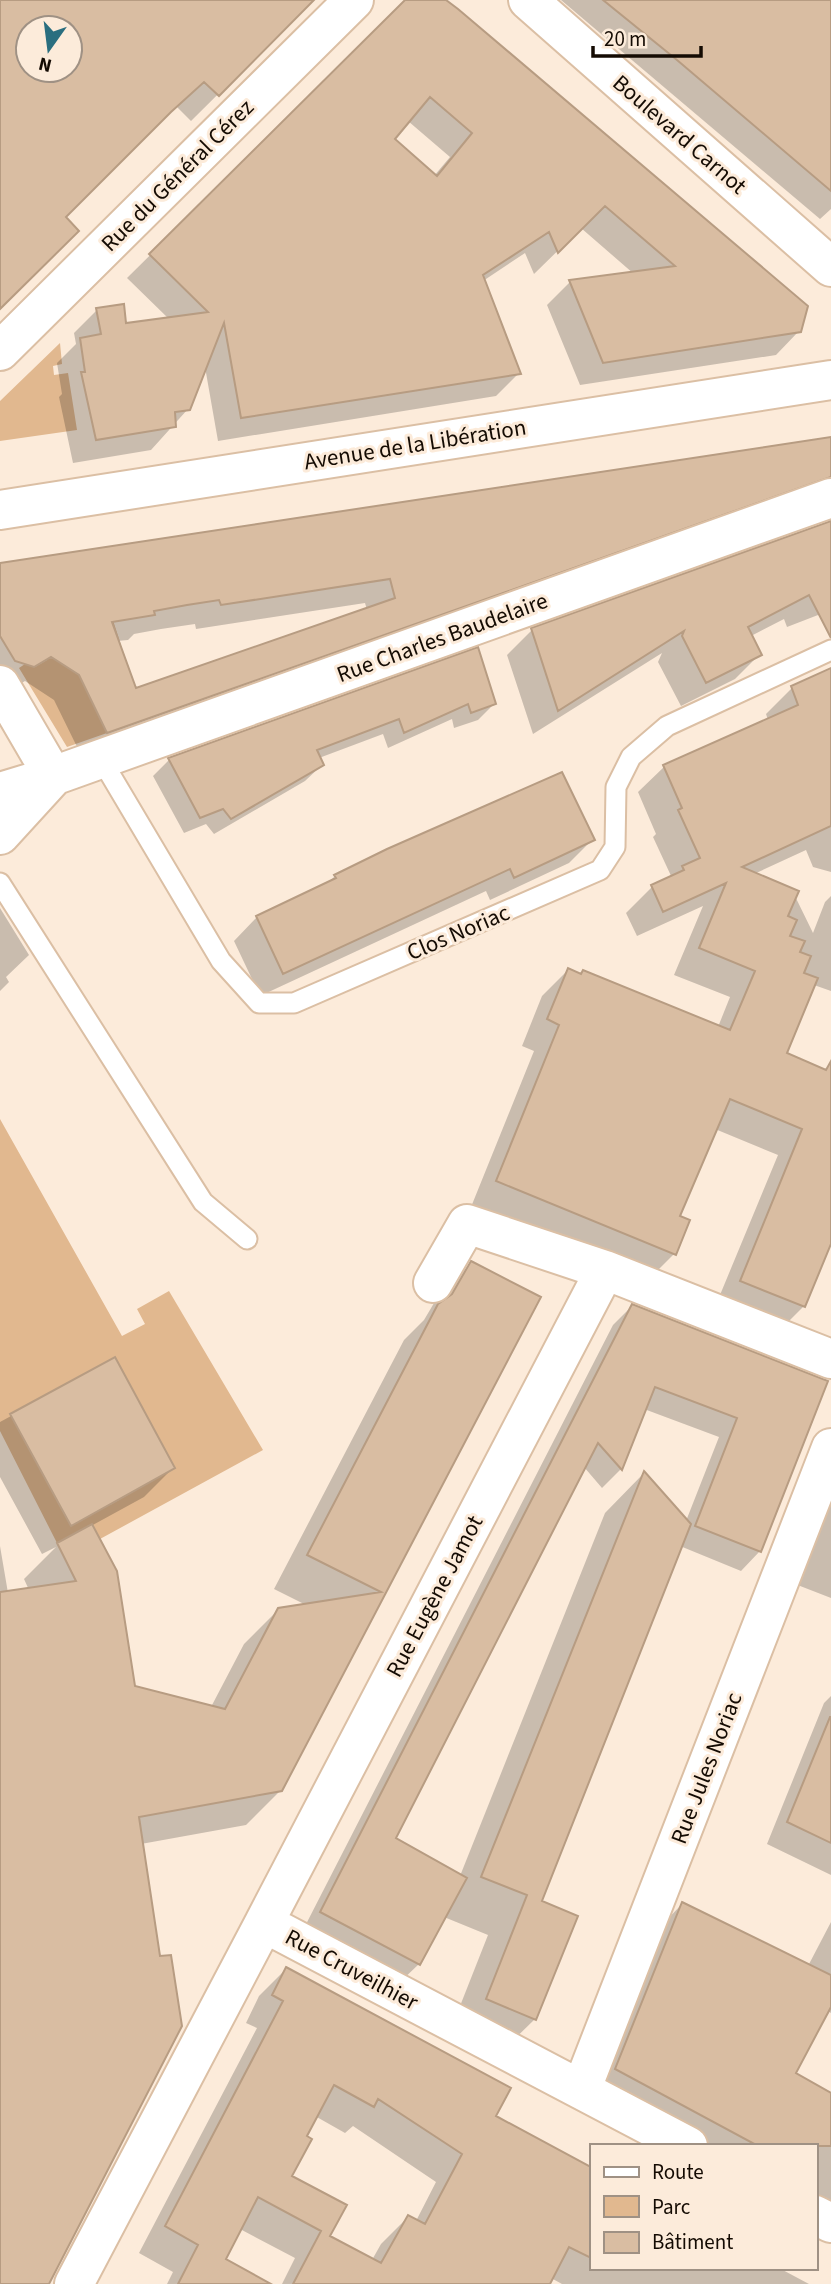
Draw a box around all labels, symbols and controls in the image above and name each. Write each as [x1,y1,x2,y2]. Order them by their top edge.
north arrow [14,14,84,84]
scale bar [593,14,702,58]
text: 20 m [604,24,646,54]
text: N [36,49,55,79]
street label: Boulevard Carnot [605,67,754,202]
street label: Rue du Général Cérez [94,91,261,259]
street label: Avenue de la Libération [302,411,529,478]
street label: Rue Charles Baudelaire [332,584,552,691]
street label: Clos Noriac [402,896,515,969]
street label: Rue Eugène Jamot [378,1509,491,1683]
street label: Rue Jules Noriac [662,1688,750,1849]
street label: Rue Cruveilhier [279,1921,425,2019]
legend [590,2144,817,2270]
text: Route [652,2157,704,2187]
text: Parc [652,2192,691,2222]
text: Bâtiment [652,2227,733,2257]

